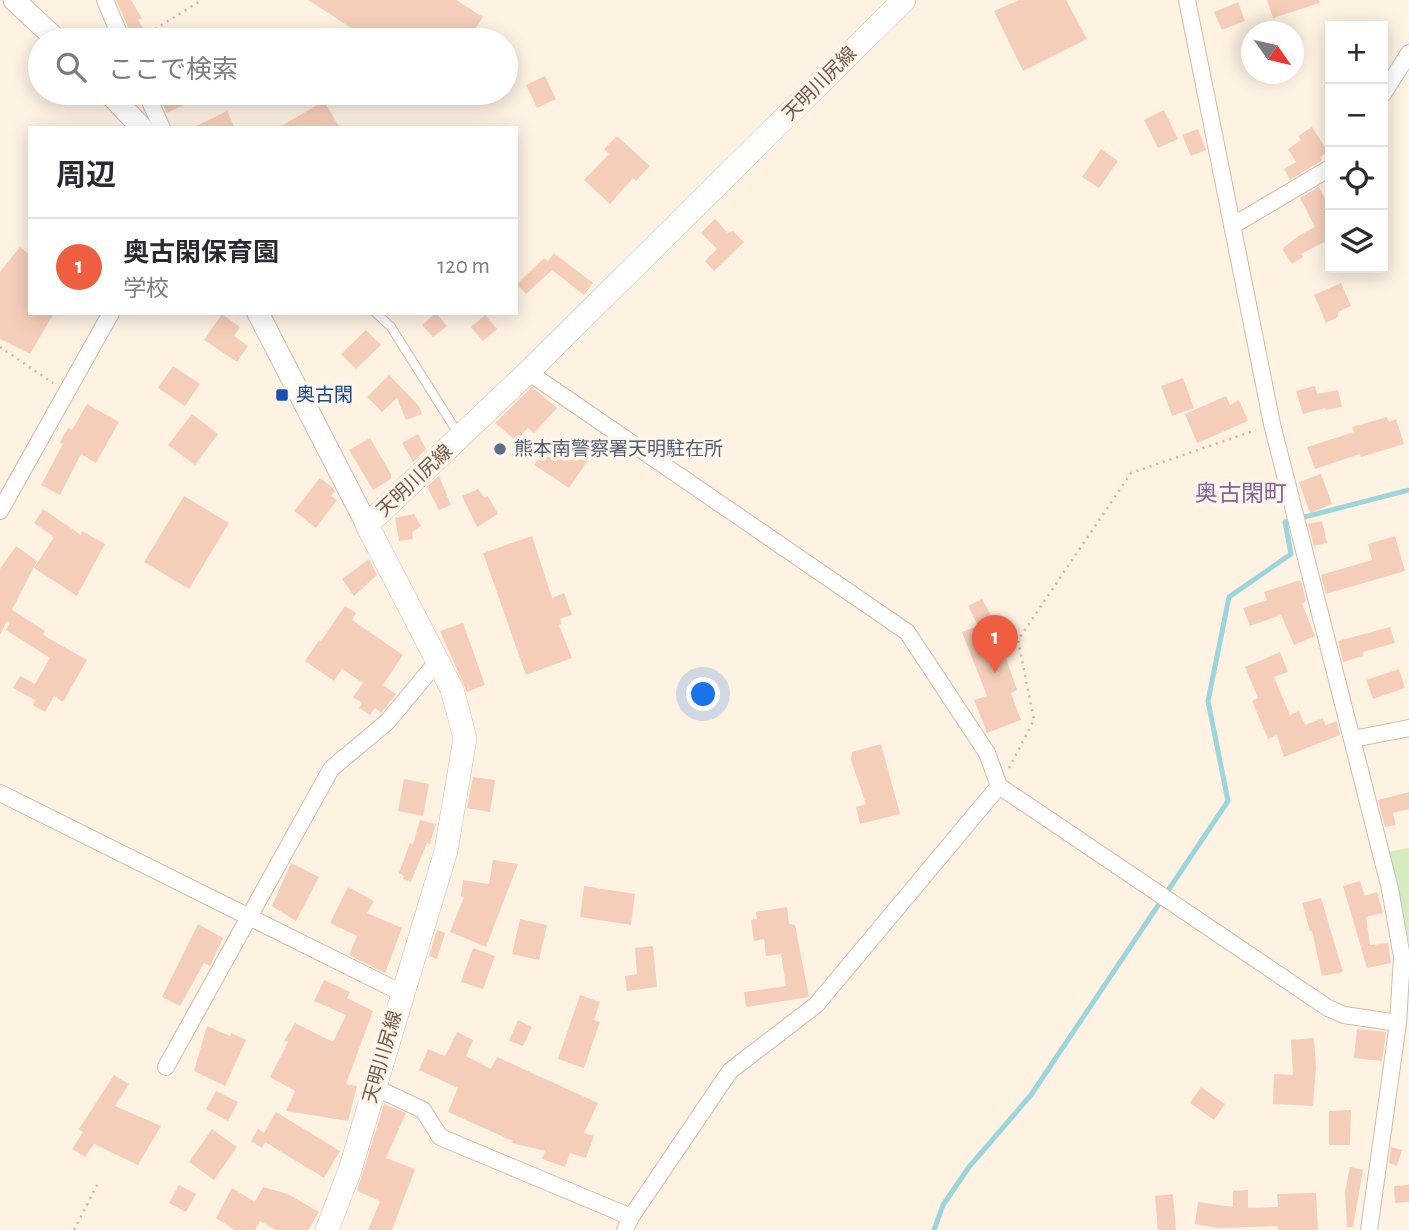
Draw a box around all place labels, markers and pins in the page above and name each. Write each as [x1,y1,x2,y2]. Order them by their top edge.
place label: 奥古閑 [296,385,353,405]
marker: 奥古閑 [274,387,290,403]
place label: 熊本南警察署天明駐在所 [514,438,723,459]
marker: 熊本南警察署天明駐在所 [492,441,508,457]
pin: 1 [972,615,1018,673]

